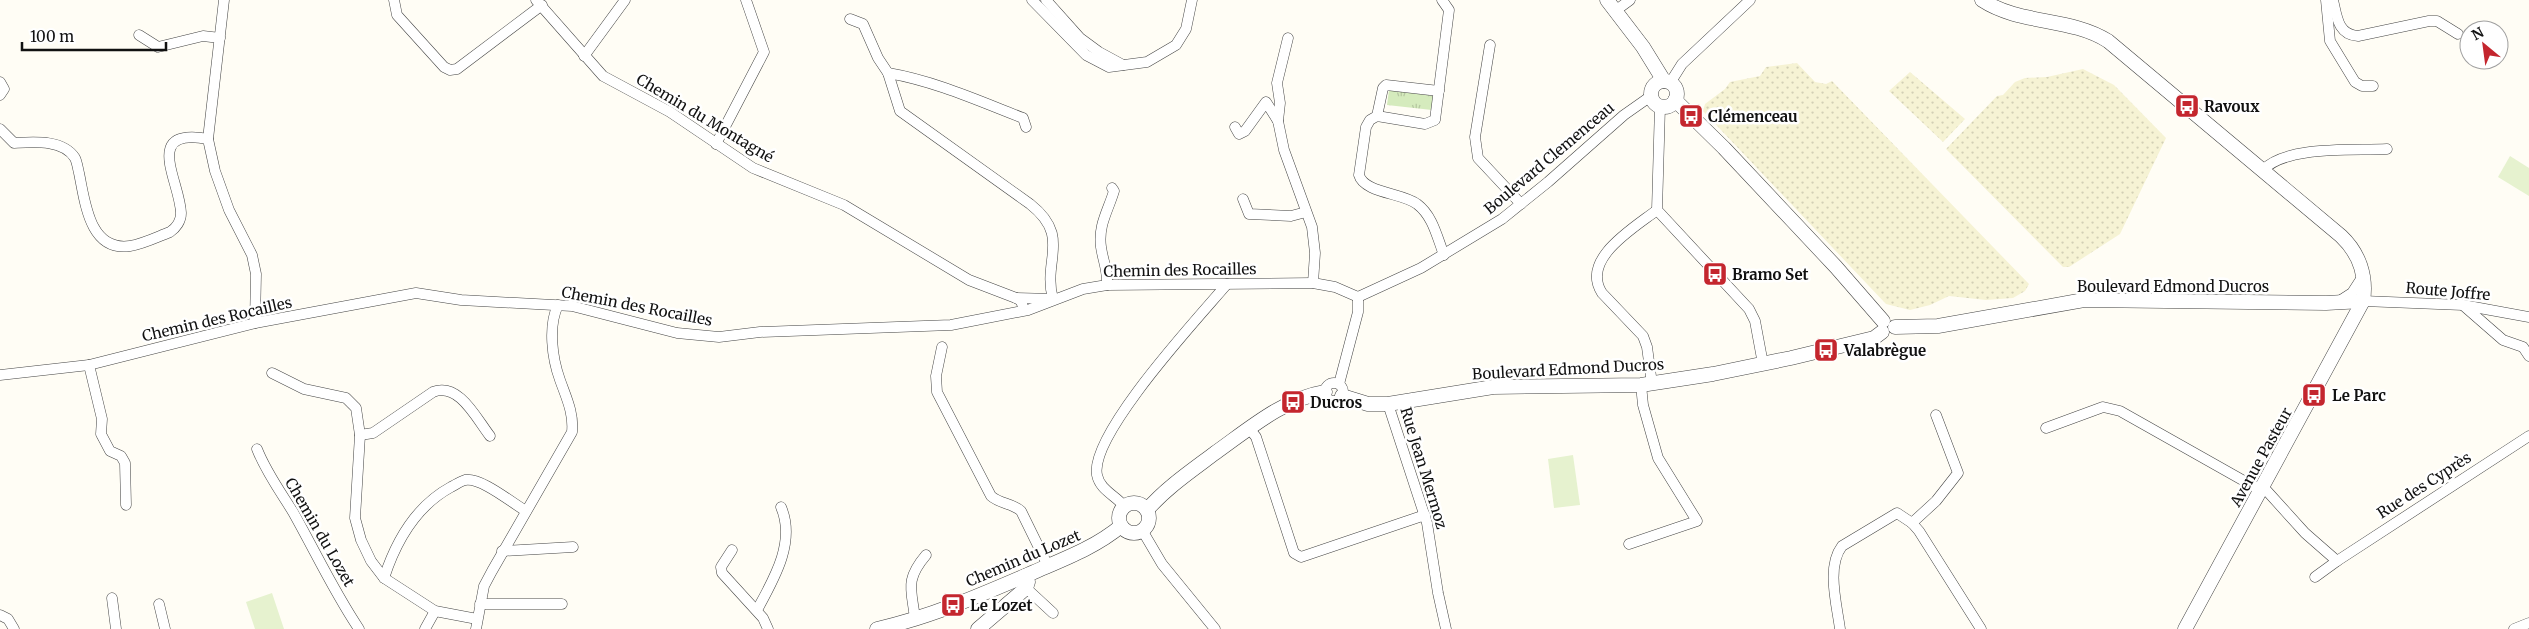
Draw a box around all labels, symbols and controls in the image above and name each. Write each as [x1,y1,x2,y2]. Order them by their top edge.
scale bar [22,20,166,52]
north arrow [2459,20,2509,70]
text: N [2468,23,2487,44]
text: 100 m [30,27,74,46]
street label: Chemin du Montagné [633,69,777,167]
bus stop icon: Ravoux [2174,93,2200,119]
place label: Ravoux [2204,97,2260,116]
street label: Boulevard Clemenceau [1480,98,1618,218]
bus stop icon: Clémenceau [1678,103,1704,129]
place label: Clémenceau [1708,107,1798,126]
street label: Chemin des Rocailles [1103,259,1257,281]
bus stop icon: Bramo Set [1702,261,1728,287]
place label: Bramo Set [1732,265,1809,284]
street label: Boulevard Edmond Ducros [2077,277,2269,296]
street label: Route Joffre [2405,278,2491,304]
street label: Chemin des Rocailles [560,282,714,330]
street label: Chemin des Rocailles [140,293,294,345]
bus stop icon: Valabrègue [1813,337,1839,363]
place label: Valabrègue [1843,341,1926,360]
street label: Boulevard Edmond Ducros [1472,354,1664,384]
bus stop icon: Le Parc [2301,382,2327,408]
place label: Le Parc [2332,386,2386,405]
bus stop icon: Ducros [1280,389,1306,415]
place label: Ducros [1310,393,1362,412]
street label: Avenue Pasteur [2225,404,2296,511]
street label: Rue Jean Mermoz [1396,405,1452,531]
street label: Rue des Cyprès [2373,448,2475,522]
street label: Chemin du Lozet [281,474,359,590]
street label: Chemin du Lozet [963,525,1083,591]
bus stop icon: Le Lozet [940,592,966,618]
place label: Le Lozet [970,596,1032,615]

